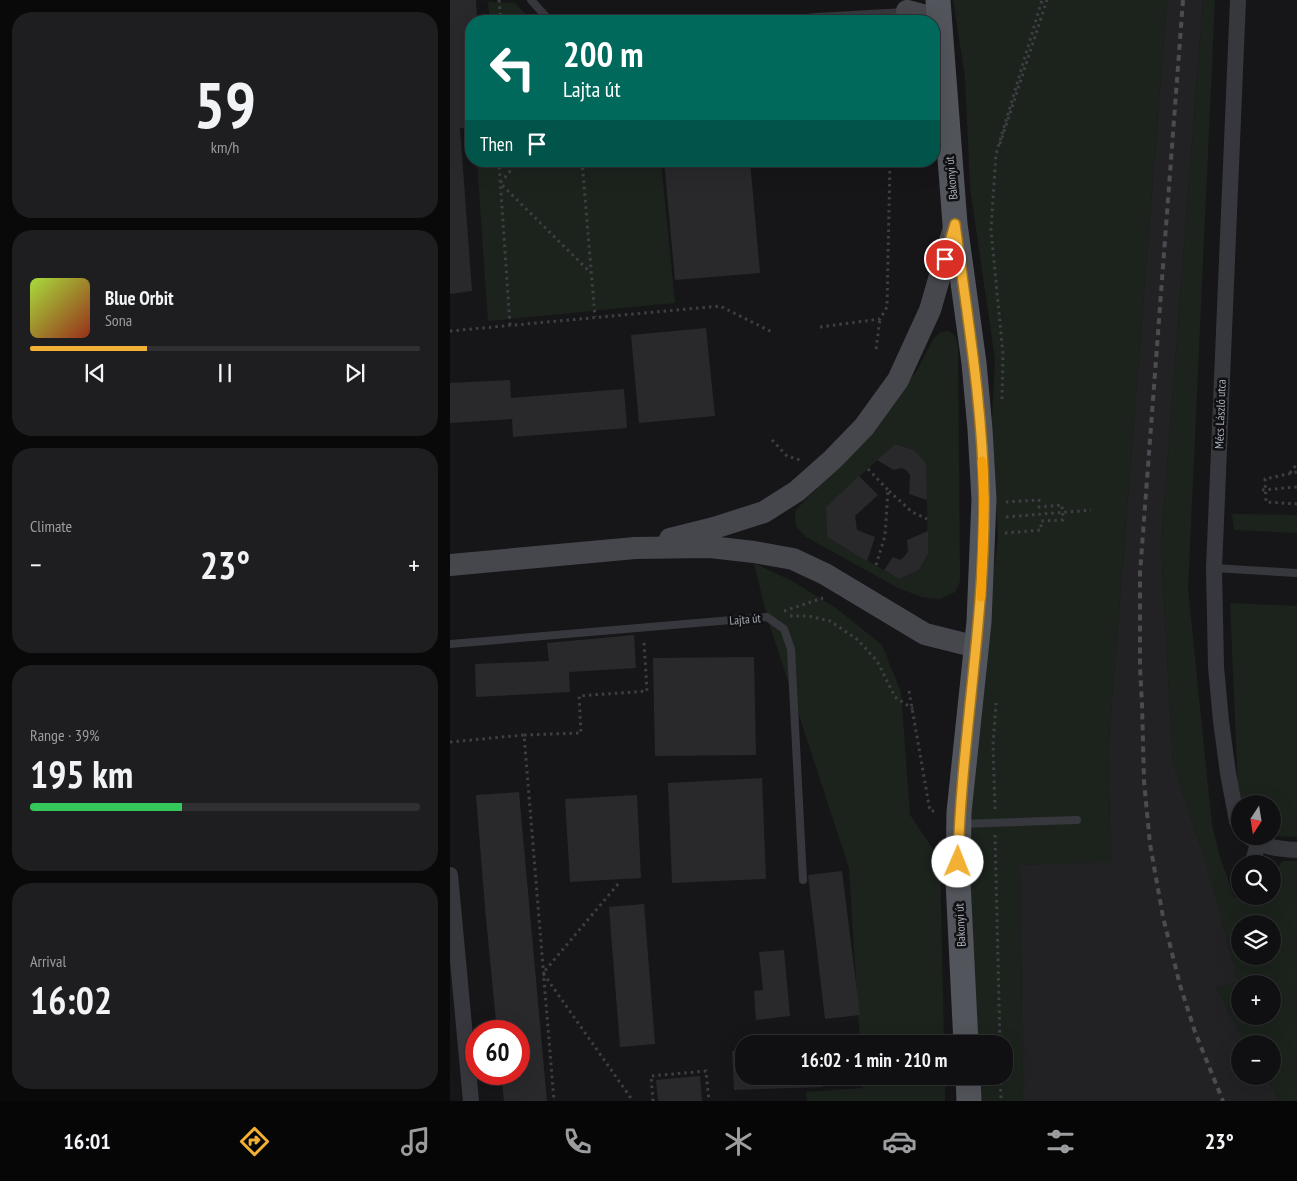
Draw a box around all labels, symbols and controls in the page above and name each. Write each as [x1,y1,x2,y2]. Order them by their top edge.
text: 200 m [563,31,644,77]
icon: left [480,35,545,100]
text: 59 [194,62,256,146]
text: Lajta út [563,75,620,103]
icon: arrive [523,130,551,158]
text: Then [480,132,513,156]
text: km/h [211,137,239,157]
street label: Bakonyi út [942,155,960,200]
pin [924,238,966,280]
icon: arrive [931,245,959,273]
text: Blue Orbit [105,286,174,310]
text: Sona [105,310,132,330]
icon: previous [81,359,109,387]
icon: pause [211,359,239,387]
icon: next [341,359,369,387]
street label: Mécs László utca [1211,379,1229,449]
text: Climate [30,516,72,536]
text: 23° [200,540,250,589]
text: − [30,546,42,583]
text: + [408,546,420,583]
street label: Lajta út [729,610,762,628]
text: Range · 39% [30,725,99,745]
text: 195 km [30,749,133,798]
north arrow [1231,795,1281,845]
map controls [1231,795,1281,1085]
position arrow [931,835,983,887]
button: search [1231,855,1281,905]
street label: Bakonyi út [951,902,969,947]
button: layers [1231,915,1281,965]
text: Arrival [30,951,66,971]
text: 16:02 [30,975,112,1024]
button: + [1231,975,1281,1025]
speed limit sign: 60 [465,1020,530,1085]
button: − [1231,1035,1281,1085]
text: 16:02 · 1 min · 210 m [801,1048,947,1072]
icon: directions [237,1124,272,1159]
icon: music [398,1124,433,1159]
icon: phone [560,1124,595,1159]
icon: climate [721,1124,756,1159]
icon: car [882,1124,917,1159]
icon: filters [1043,1124,1078,1159]
text: 16:01 [63,1127,111,1155]
text: 23° [1205,1127,1234,1155]

